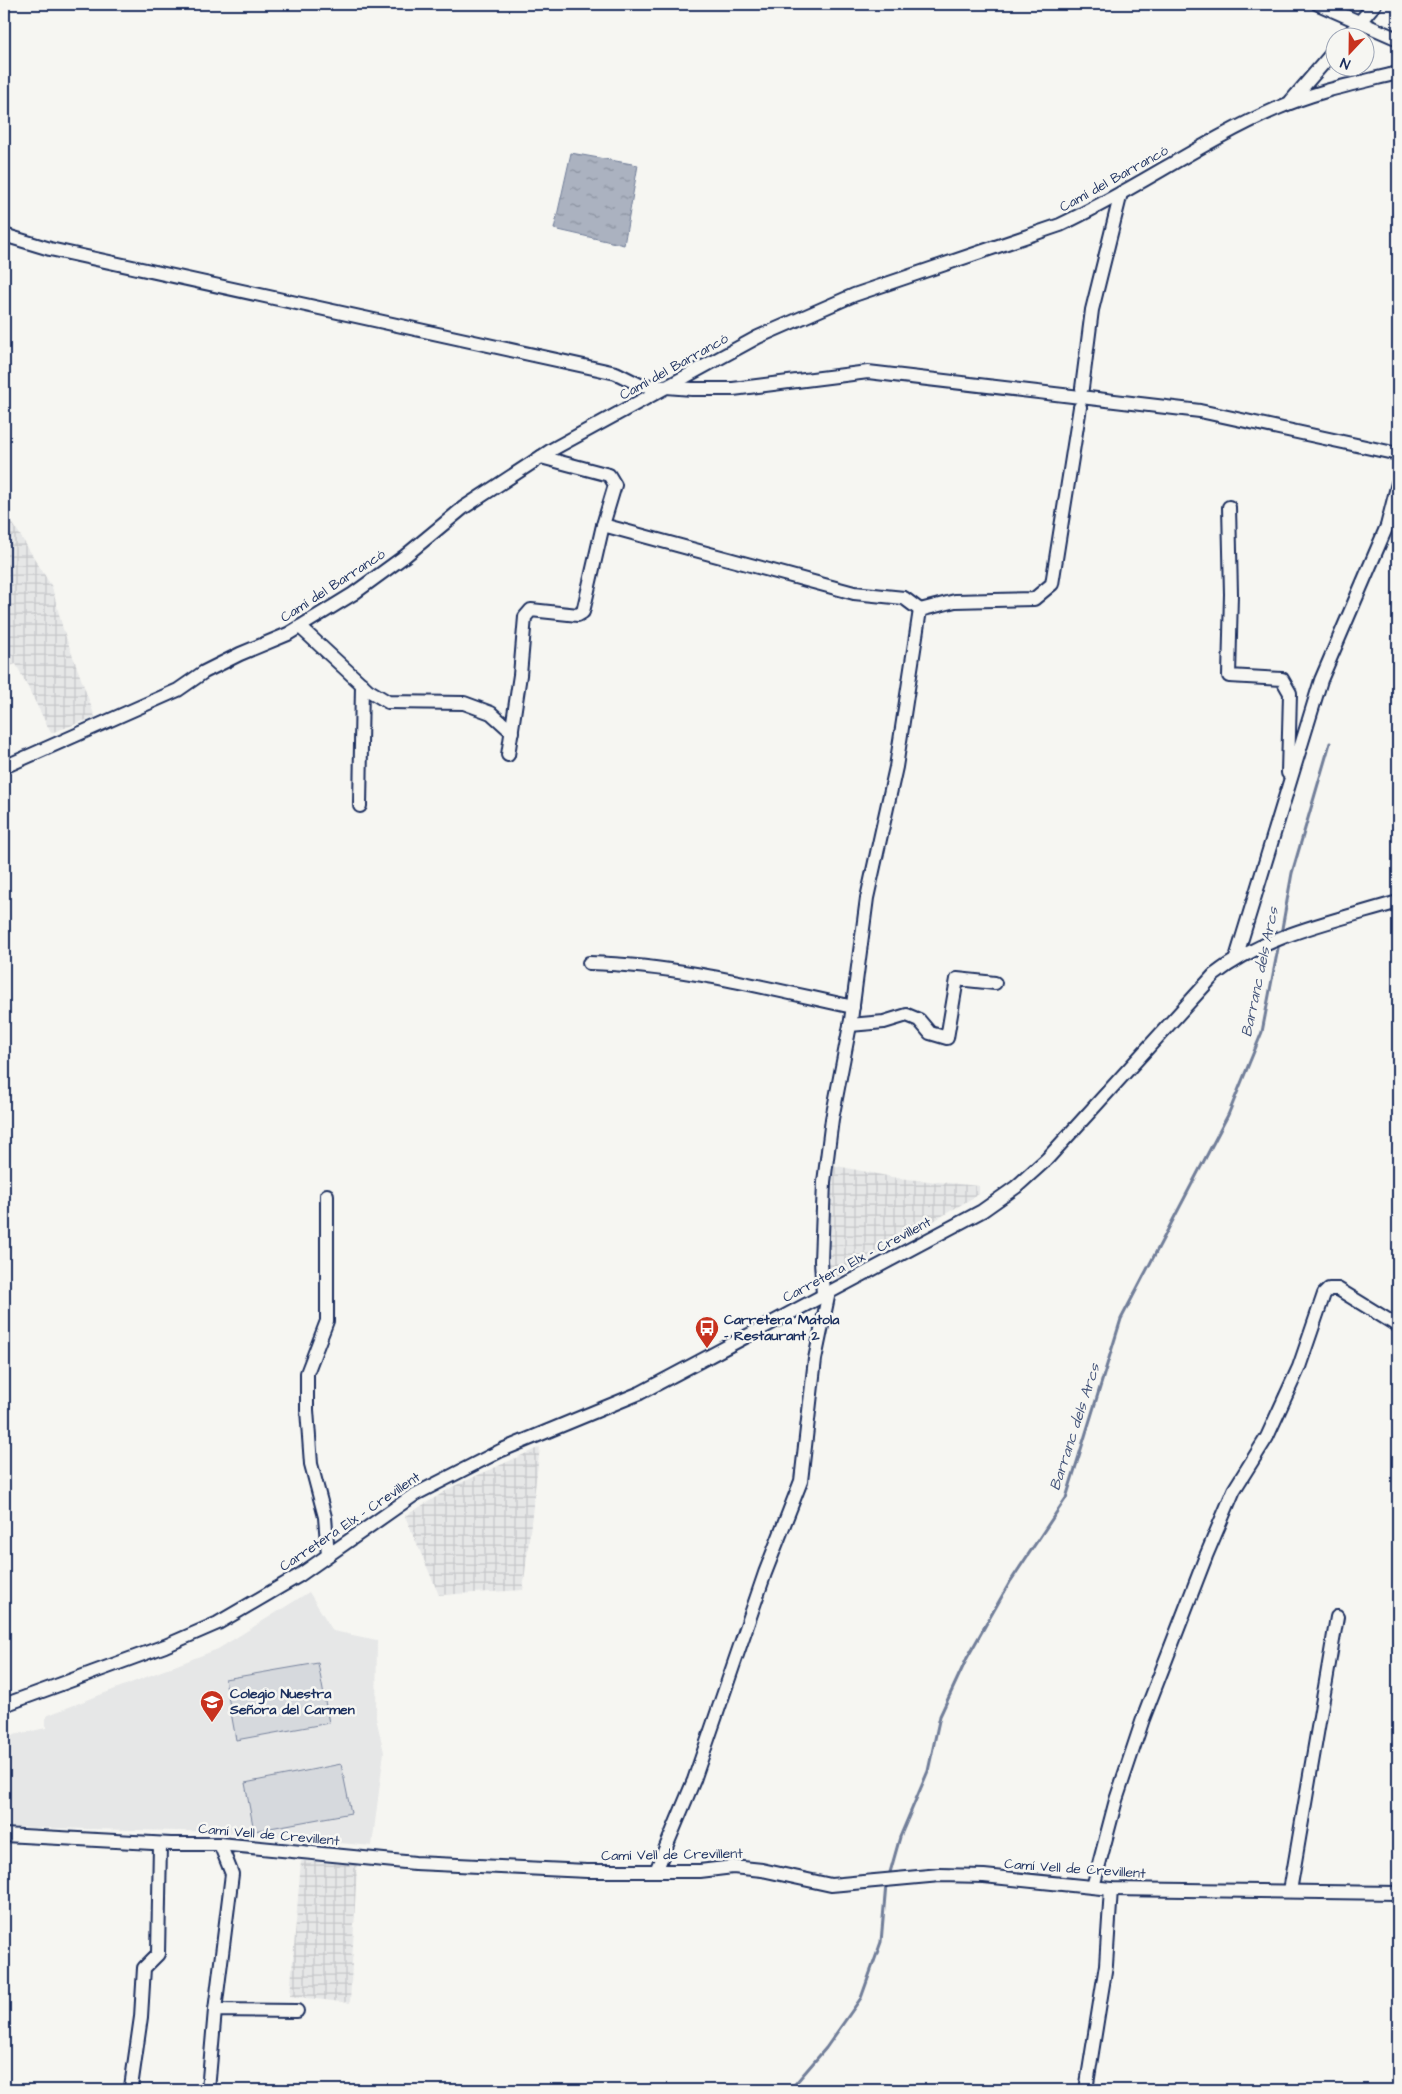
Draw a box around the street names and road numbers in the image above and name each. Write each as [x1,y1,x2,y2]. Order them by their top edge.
street label: Camí del Barrancó [1056,141,1172,217]
street label: Camí del Barrancó [616,329,732,405]
street label: Camí del Barrancó [277,544,390,628]
street label: Carretera Elx - Crevillent [779,1212,935,1308]
street label: Carretera Elx - Crevillent [276,1467,425,1577]
street label: Camí Vell de Crevillent [198,1819,341,1851]
street label: Camí Vell de Crevillent [601,1844,743,1866]
street label: Camí Vell de Crevillent [1004,1854,1147,1884]

